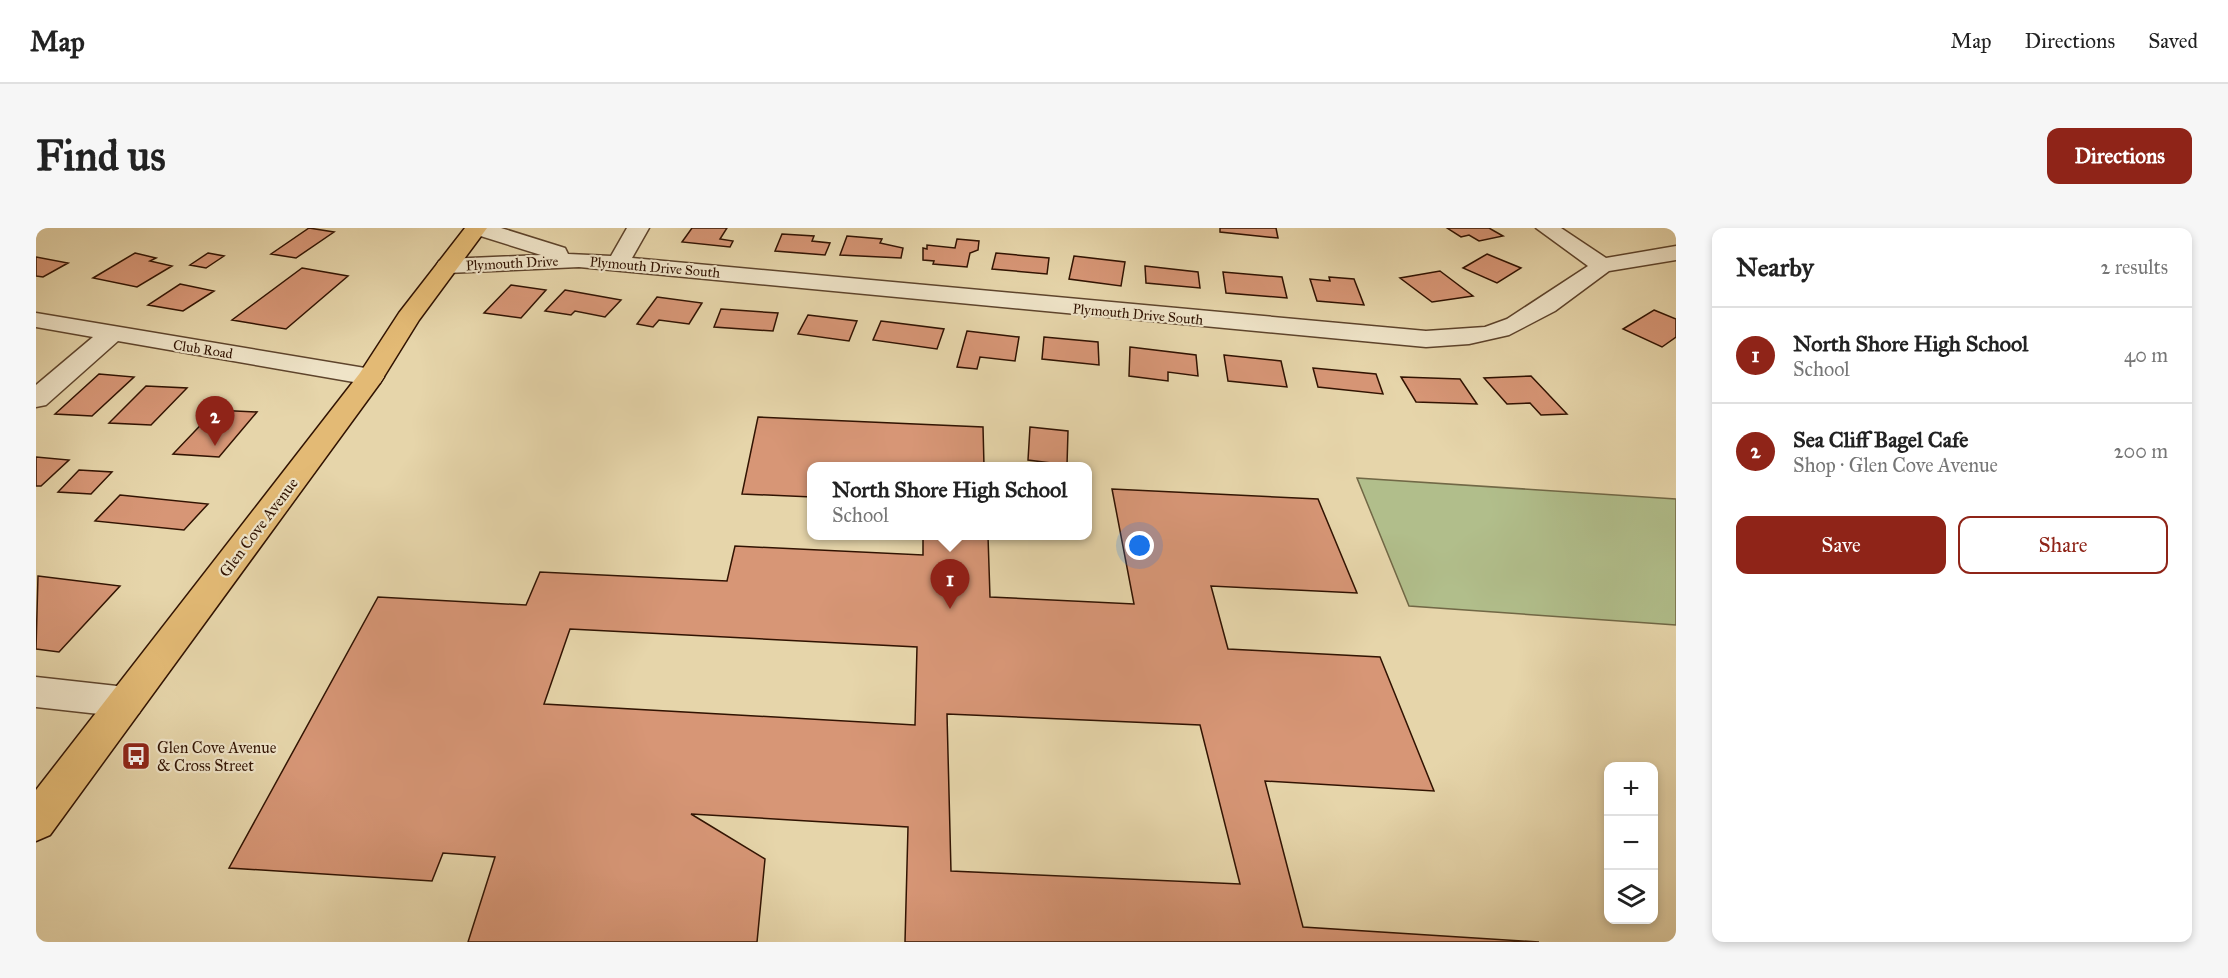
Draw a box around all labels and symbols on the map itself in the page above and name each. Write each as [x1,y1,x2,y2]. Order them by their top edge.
street label: Plymouth Drive [465,253,559,274]
street label: Plymouth Drive South [589,253,721,282]
street label: Plymouth Drive South [1072,300,1204,329]
street label: Club Road [172,336,234,363]
pin: 2 [196,396,234,446]
street label: Glen Cove Avenue [215,474,302,581]
your location [1125,531,1154,560]
pin: 1 [930,560,970,609]
place label: Glen Cove Avenue & Cross Street [157,738,277,775]
bus stop icon: Glen Cove Avenue & Cross Street [120,740,152,772]

